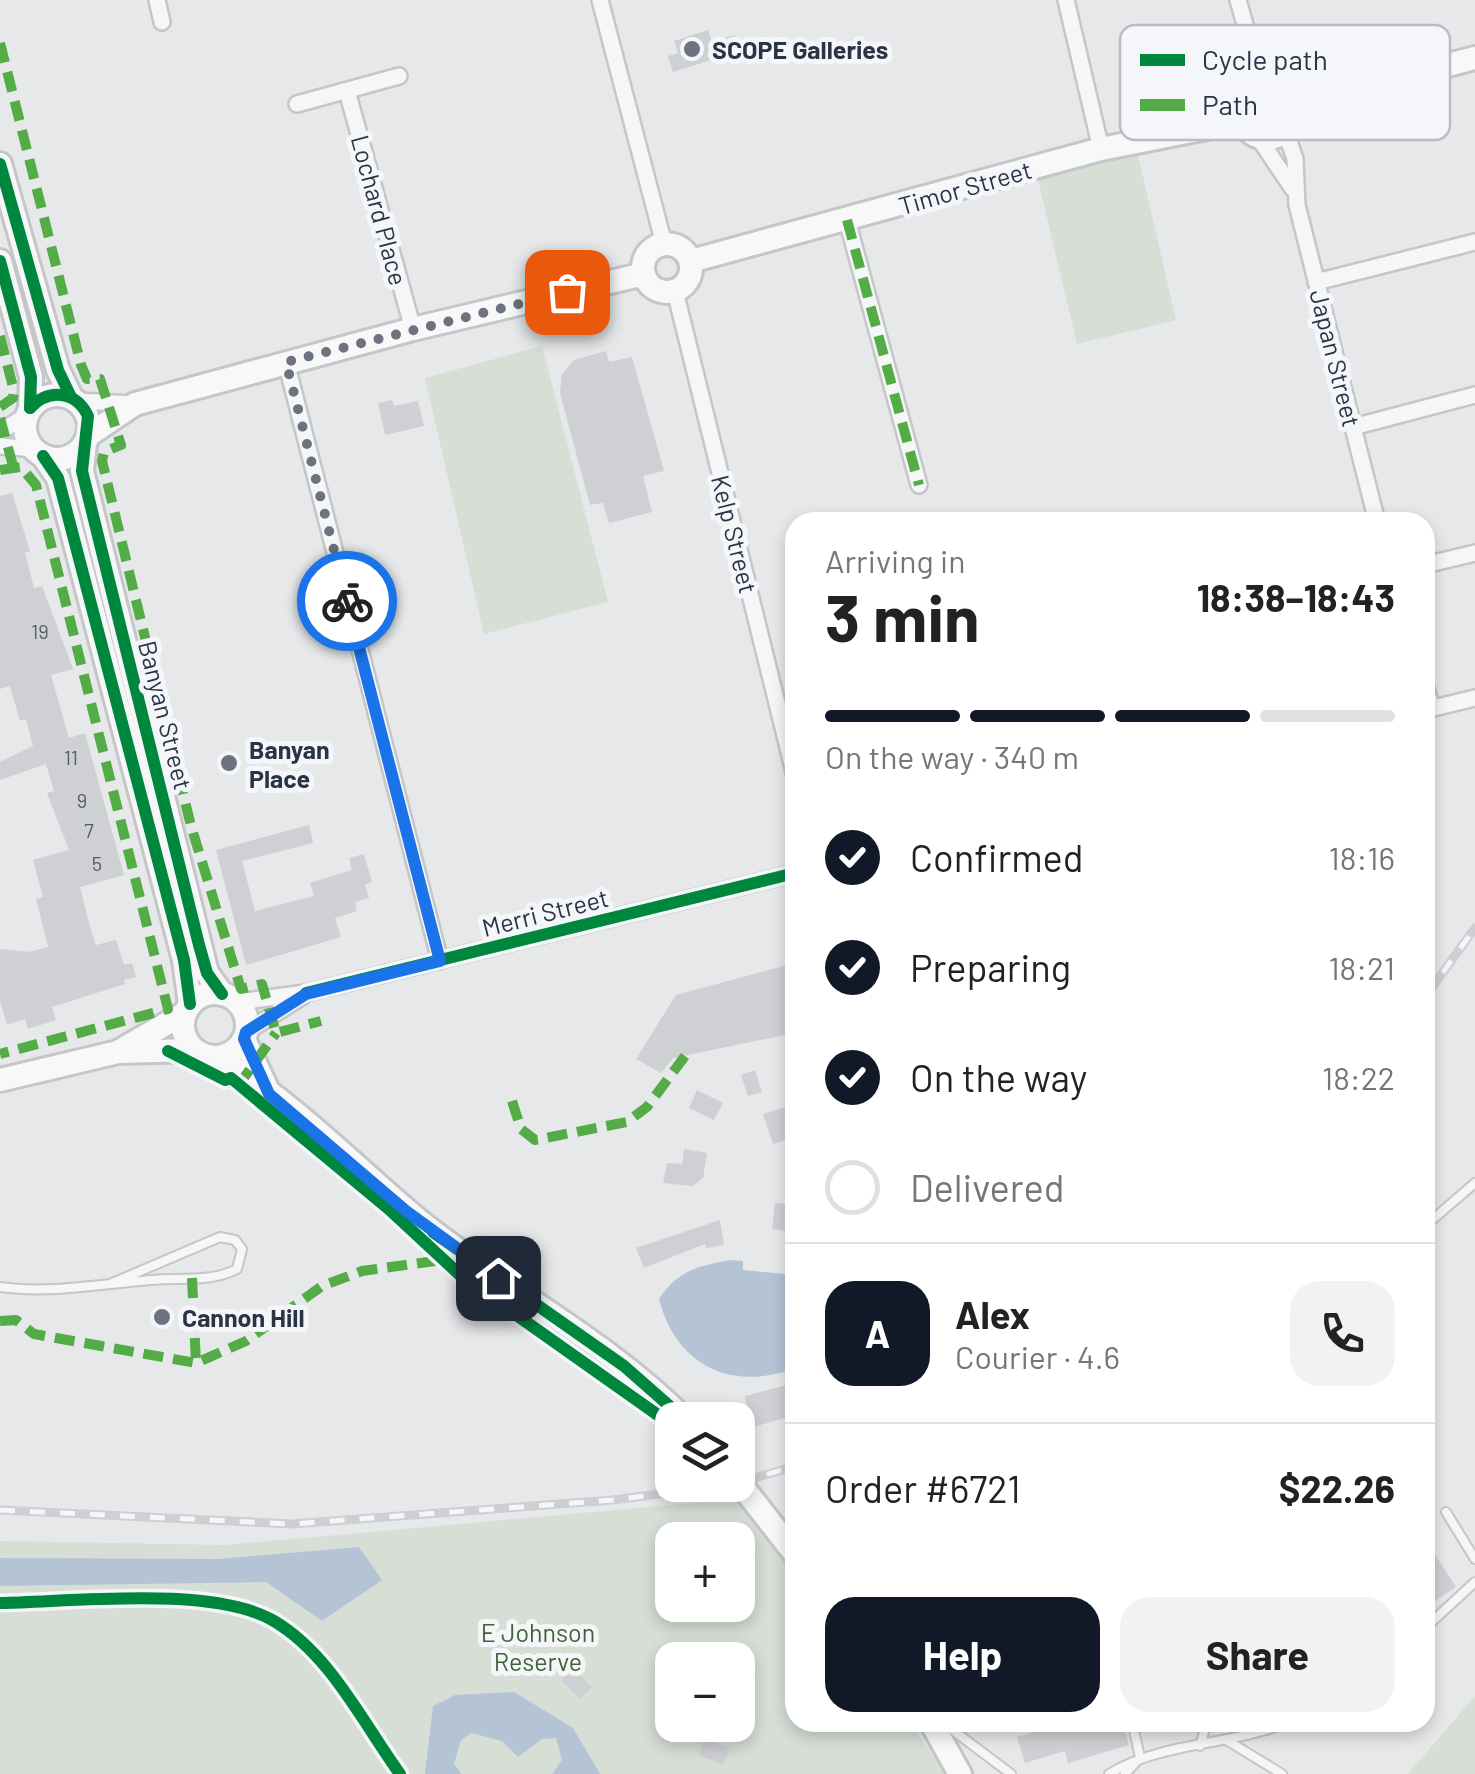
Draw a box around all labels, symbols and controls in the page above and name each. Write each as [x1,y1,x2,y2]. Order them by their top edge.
legend [1120,25,1450,140]
place label: SCOPE Galleries [712,34,888,64]
marker: SCOPE Galleries [681,38,703,60]
text: Cycle path [1202,42,1328,76]
text: Path [1202,87,1258,121]
street label: Lochard Place [346,132,414,288]
street label: Timor Street [895,154,1035,220]
pin [525,250,610,335]
icon: bag [540,265,595,320]
street label: Japan Street [1304,286,1368,430]
street label: Kelp Street [706,472,764,596]
text: Arriving in [825,541,965,579]
courier [297,551,397,651]
icon: bike [320,574,375,629]
text: 18:38–18:43 [1197,574,1395,620]
text: 3 min [825,577,980,655]
house number: 19 [31,619,49,643]
street label: Banyan Street [133,637,199,793]
place label: Banyan Place [249,734,330,793]
text: On the way · 340 m [825,737,1079,775]
house number: 11 [64,745,78,769]
marker: Banyan Place [218,752,240,774]
house number: 9 [77,788,87,812]
house number: 7 [84,818,94,842]
icon: check [825,830,880,885]
text: Confirmed [910,834,1083,880]
text: 18:16 [1329,838,1395,876]
house number: 5 [92,851,102,875]
street label: Merri Street [479,882,611,942]
icon: check [825,940,880,995]
text: Preparing [910,944,1071,990]
text: 18:21 [1328,948,1395,986]
icon: check [825,1050,880,1105]
text: On the way [910,1054,1087,1100]
text: 18:22 [1322,1058,1395,1096]
text: Delivered [910,1164,1064,1210]
pin [456,1236,541,1321]
icon: home [471,1251,526,1306]
button: phone [1290,1281,1395,1386]
text: Alex [955,1291,1030,1337]
place label: Cannon Hill [182,1302,304,1332]
marker: Cannon Hill [151,1306,173,1328]
text: A [865,1310,890,1356]
text: Courier · 4.6 [955,1337,1120,1375]
map controls [655,1402,755,1742]
button: layers [655,1402,755,1502]
text: Order #6721 [825,1465,1020,1511]
text: $22.26 [1279,1465,1395,1511]
button: + [655,1522,755,1622]
button: Help [825,1597,1100,1712]
button: Share [1120,1597,1395,1712]
park label: E Johnson Reserve [481,1617,595,1676]
button: − [655,1642,755,1742]

